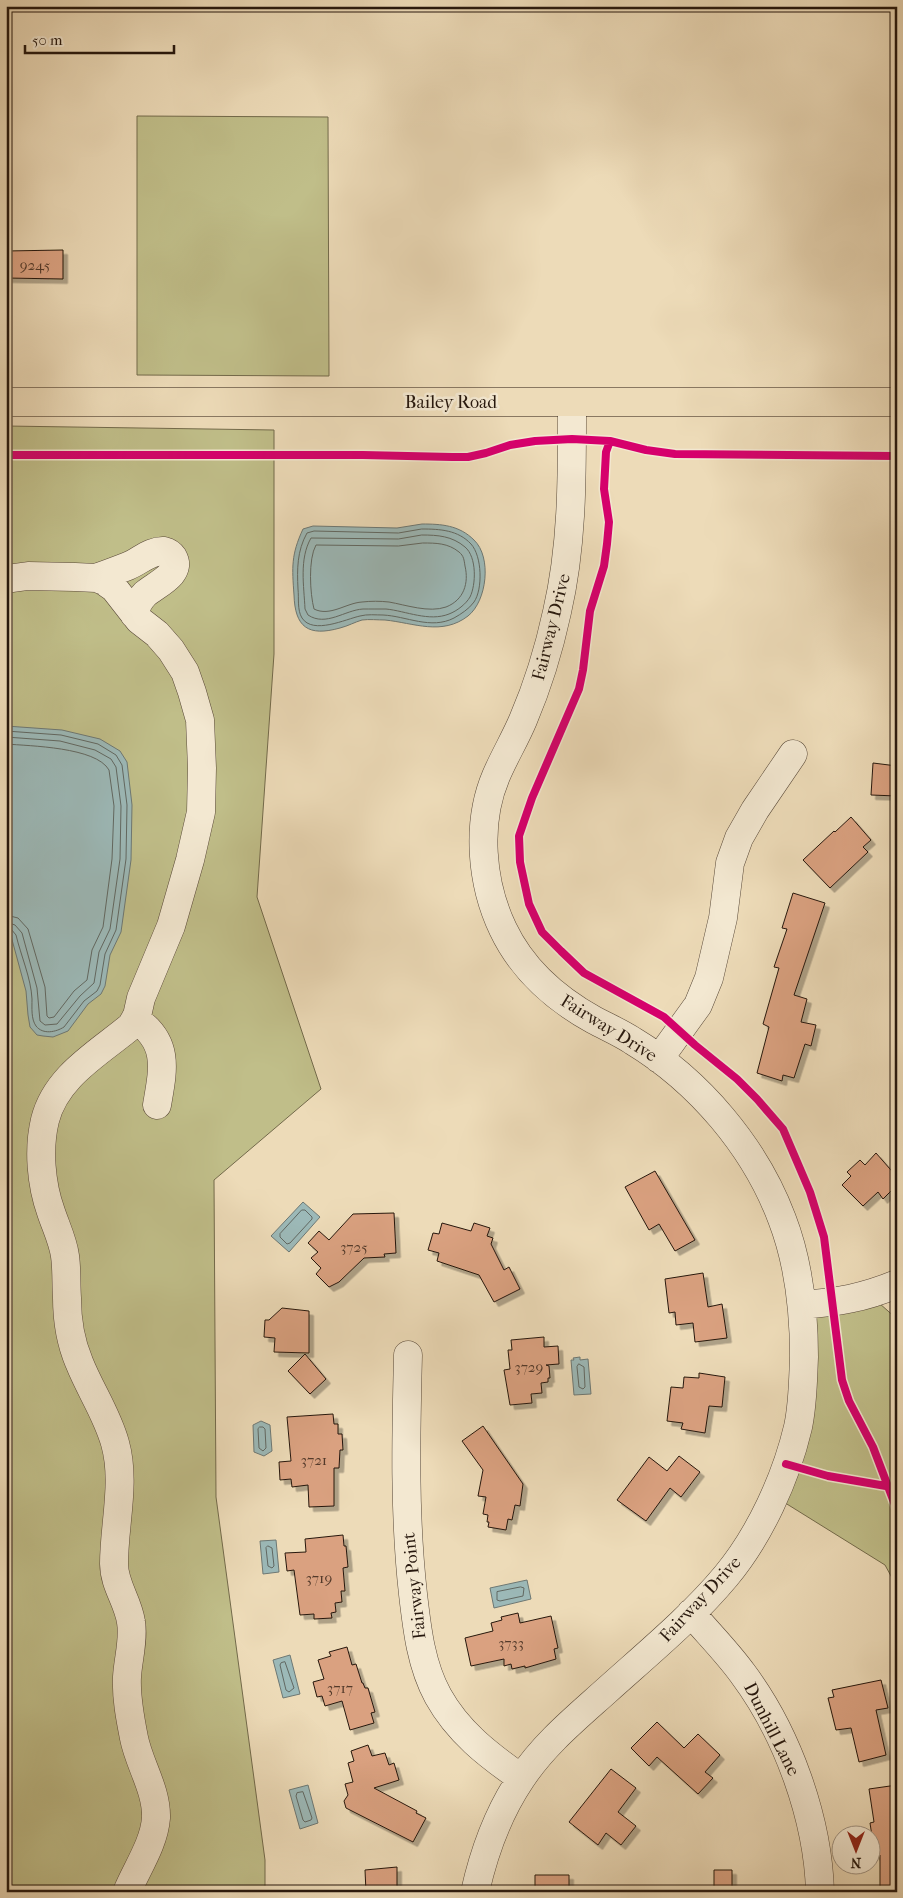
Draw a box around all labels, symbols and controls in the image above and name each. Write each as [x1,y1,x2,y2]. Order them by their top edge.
scale bar [25,22,174,54]
text: 50 m [32,31,63,49]
house number: 9245 [20,256,50,274]
street label: Bailey Road [405,392,497,413]
street label: Fairway Drive [528,571,575,683]
street label: Fairway Drive [557,990,661,1066]
house number: 3725 [340,1238,368,1256]
house number: 3729 [515,1358,544,1376]
house number: 3721 [301,1451,327,1469]
street label: Fairway Point [398,1531,431,1640]
street label: Fairway Drive [655,1552,745,1647]
house number: 3719 [306,1569,332,1587]
house number: 3733 [498,1634,524,1652]
house number: 3717 [327,1679,353,1697]
street label: Dunhill Lane [739,1679,804,1780]
north arrow [830,1826,880,1876]
text: N [850,1854,861,1871]

